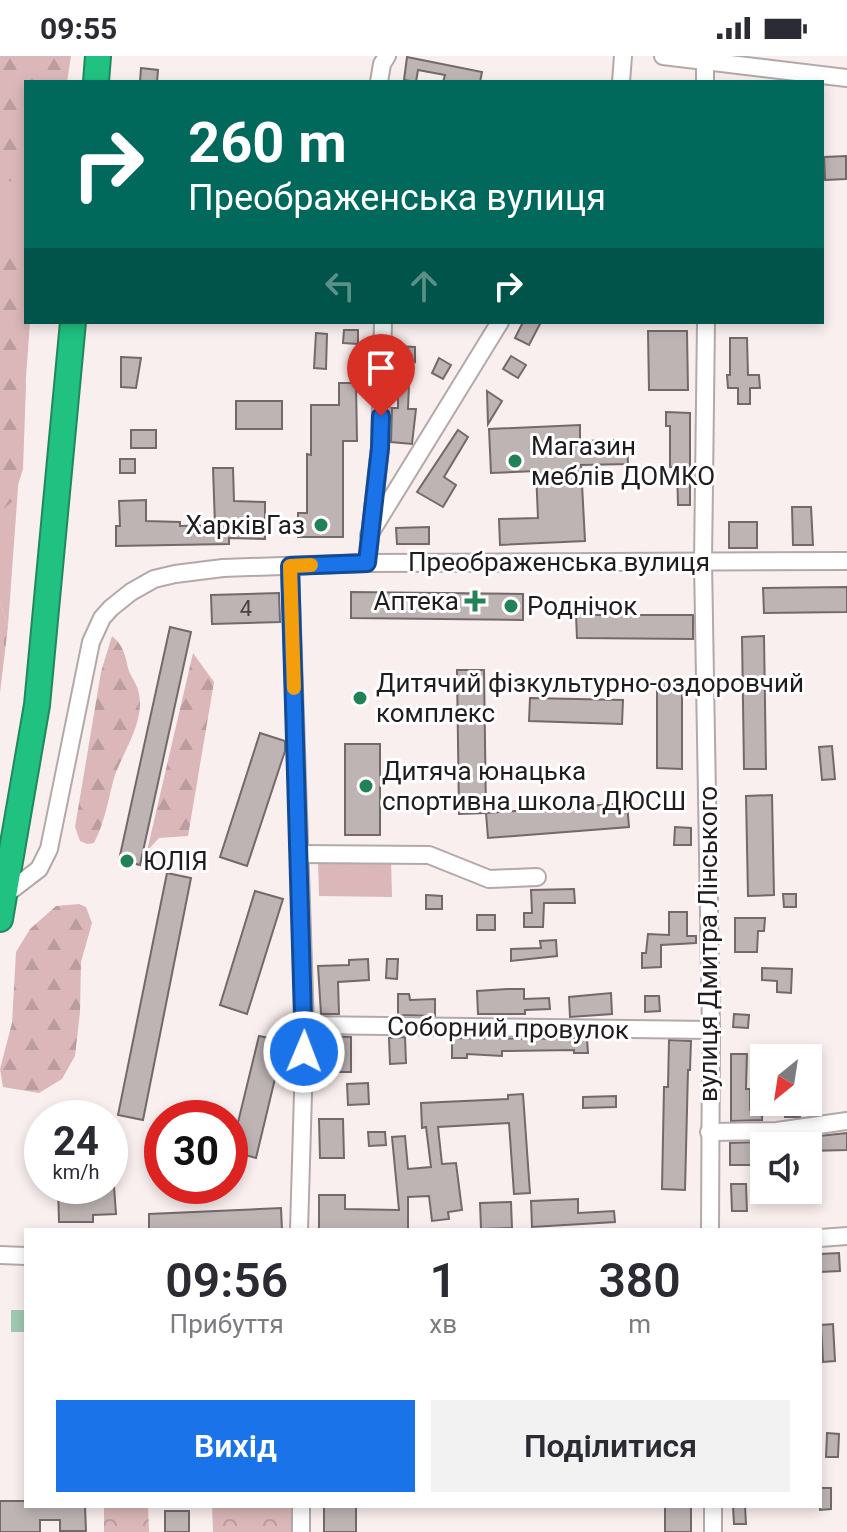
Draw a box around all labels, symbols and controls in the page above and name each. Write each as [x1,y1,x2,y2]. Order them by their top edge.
text: 09:55 [40,11,117,46]
text: 260 m [188,110,347,176]
icon: right [56,112,160,216]
text: Преображенська вулиця [188,177,606,219]
icon: left [318,264,362,308]
icon: ahead [402,264,446,308]
icon: right [486,264,530,308]
pin [347,334,415,416]
icon: arrive [359,346,403,390]
place label: Магазин меблів ДОМКО [531,431,715,491]
marker: Магазин меблів ДОМКО [506,452,524,470]
place label: ХарківГаз [186,510,305,540]
marker: ХарківГаз [312,516,330,534]
street label: Преображенська вулиця [408,547,710,577]
place label: Аптека [374,586,459,616]
place label: Роднічок [527,591,637,621]
marker: Аптека [466,592,484,610]
house number: 4 [240,596,252,621]
marker: Роднічок [502,597,520,615]
place label: Дитячий фізкультурно-оздоровчий комплекс [376,668,804,728]
marker: Дитячий фізкультурно-оздоровчий комплекс [351,689,369,707]
place label: Дитяча юнацька спортивна школа ДЮСШ [382,756,686,816]
marker: Дитяча юнацька спортивна школа ДЮСШ [357,777,375,795]
street label: вулиця Дмитра Лінського [693,786,723,1102]
place label: ЮЛІЯ [143,846,208,876]
marker: ЮЛІЯ [118,852,136,870]
position arrow [262,1010,346,1094]
street label: Соборний провулок [387,1011,629,1045]
north arrow [750,1044,822,1116]
map controls [750,1044,822,1204]
speed limit sign: 30 [144,1100,248,1204]
text: 24 [53,1118,99,1165]
button: sound [750,1132,822,1204]
text: km/h [53,1160,99,1184]
text: 09:56 [165,1252,288,1309]
text: 1 [430,1252,457,1309]
text: 380 [598,1252,681,1309]
text: Прибуття [170,1309,284,1339]
text: хв [429,1309,457,1339]
text: m [628,1309,651,1339]
button: Вихід [56,1400,415,1492]
button: Поділитися [431,1400,790,1492]

